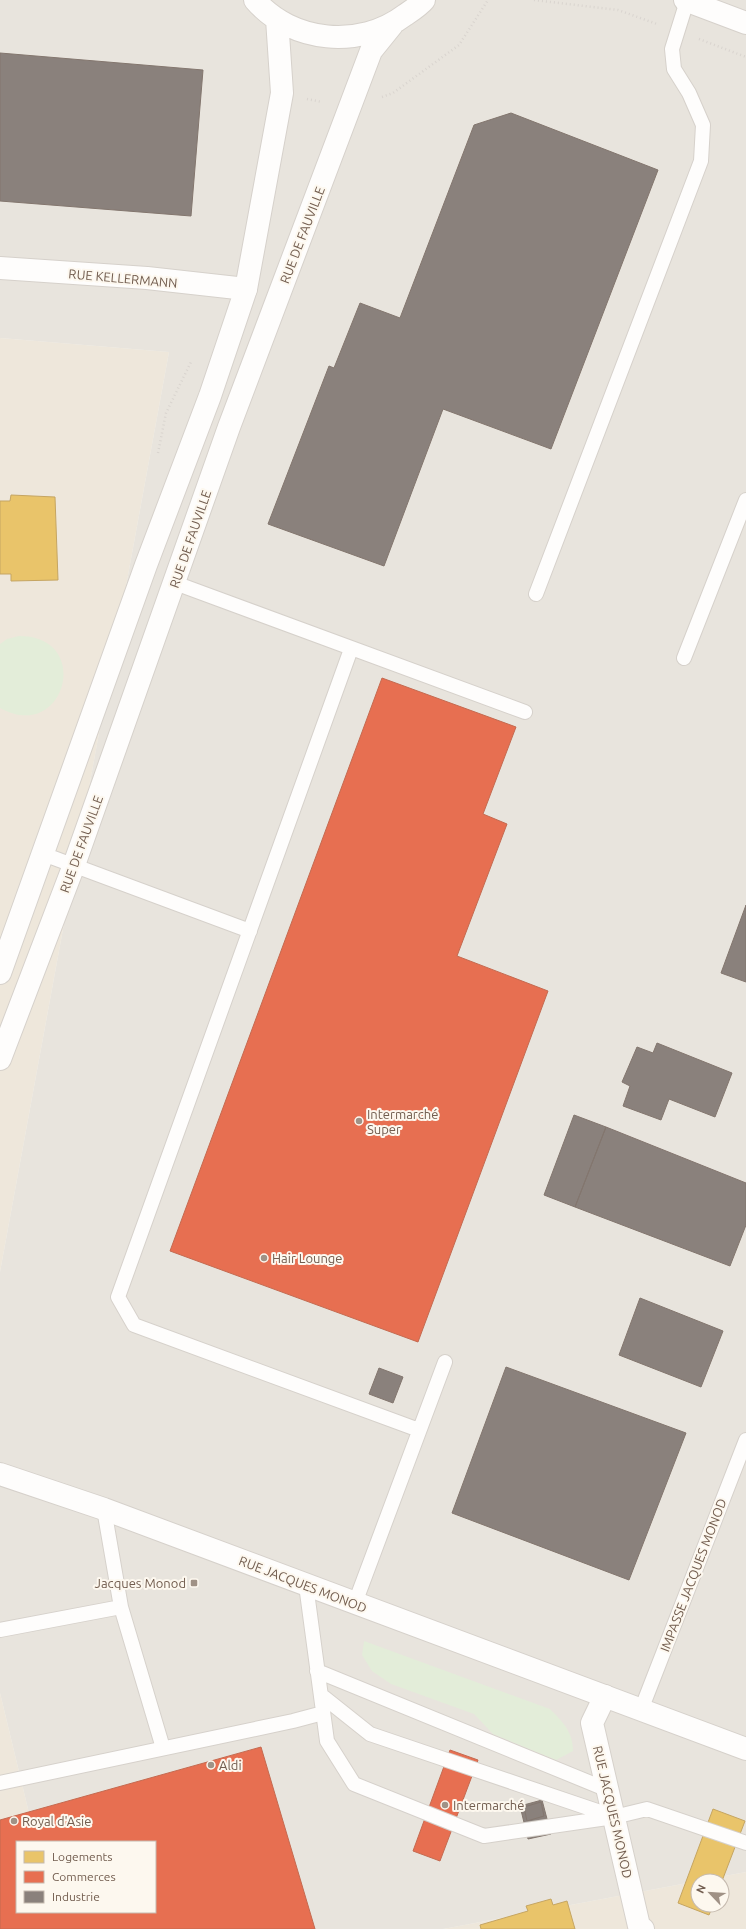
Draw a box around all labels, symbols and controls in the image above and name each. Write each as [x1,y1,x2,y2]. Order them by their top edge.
street label: RUE DE FAUVILLE [277,185,327,285]
street label: RUE KELLERMANN [68,266,178,290]
street label: RUE DE FAUVILLE [167,488,213,590]
street label: RUE DE FAUVILLE [57,793,105,895]
place label: Intermarché Super [367,1107,438,1136]
marker: Intermarché Super [354,1116,364,1126]
place label: Hair Lounge [272,1251,343,1265]
marker: Hair Lounge [259,1253,269,1263]
street label: IMPASSE JACQUES MONOD [657,1496,730,1654]
street label: RUE JACQUES MONOD [237,1553,369,1616]
place label: Jacques Monod [95,1576,186,1590]
marker: Jacques Monod [189,1578,199,1588]
street label: RUE JACQUES MONOD [590,1744,635,1880]
place label: Aldi [219,1758,242,1772]
marker: Aldi [206,1760,216,1770]
place label: Intermarché [453,1798,524,1812]
marker: Intermarché [440,1800,450,1810]
place label: Royal d'Asie [22,1814,91,1828]
marker: Royal d'Asie [9,1816,19,1826]
legend [16,1841,156,1913]
text: Logements [52,1850,112,1863]
text: Commerces [52,1870,116,1883]
north arrow [690,1873,730,1913]
text: N [694,1883,708,1895]
text: Industrie [52,1890,100,1903]

